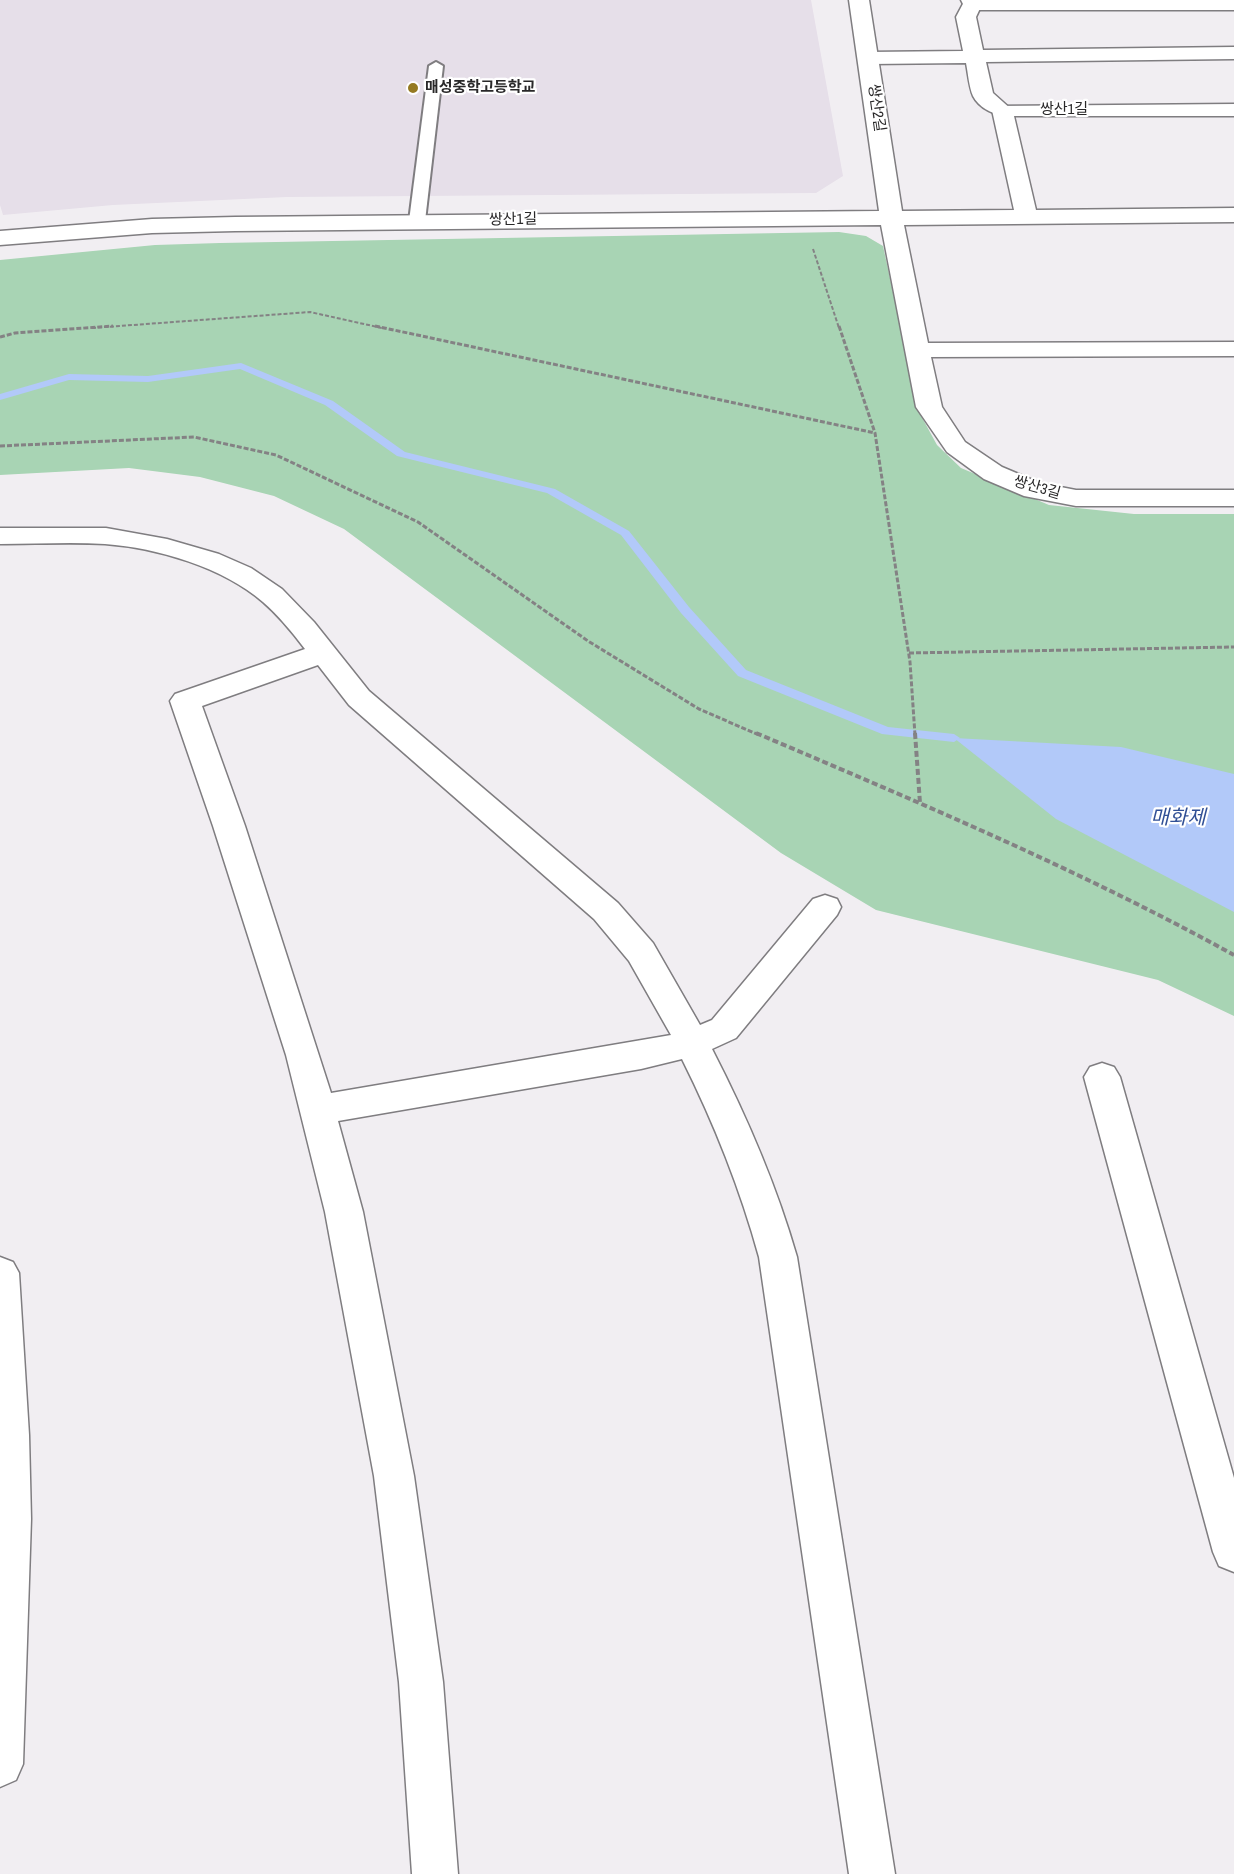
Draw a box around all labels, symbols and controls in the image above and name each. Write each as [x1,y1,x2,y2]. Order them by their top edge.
place label: 매성중학고등학교 [425,79,535,97]
marker: 매성중학고등학교 [406,81,420,95]
street label: 쌍산2길 [864,83,888,133]
street label: 쌍산1길 [1040,101,1088,119]
street label: 쌍산1길 [489,211,537,229]
street label: 쌍산3길 [1011,473,1063,503]
water label: 매화제 [1150,807,1206,831]

